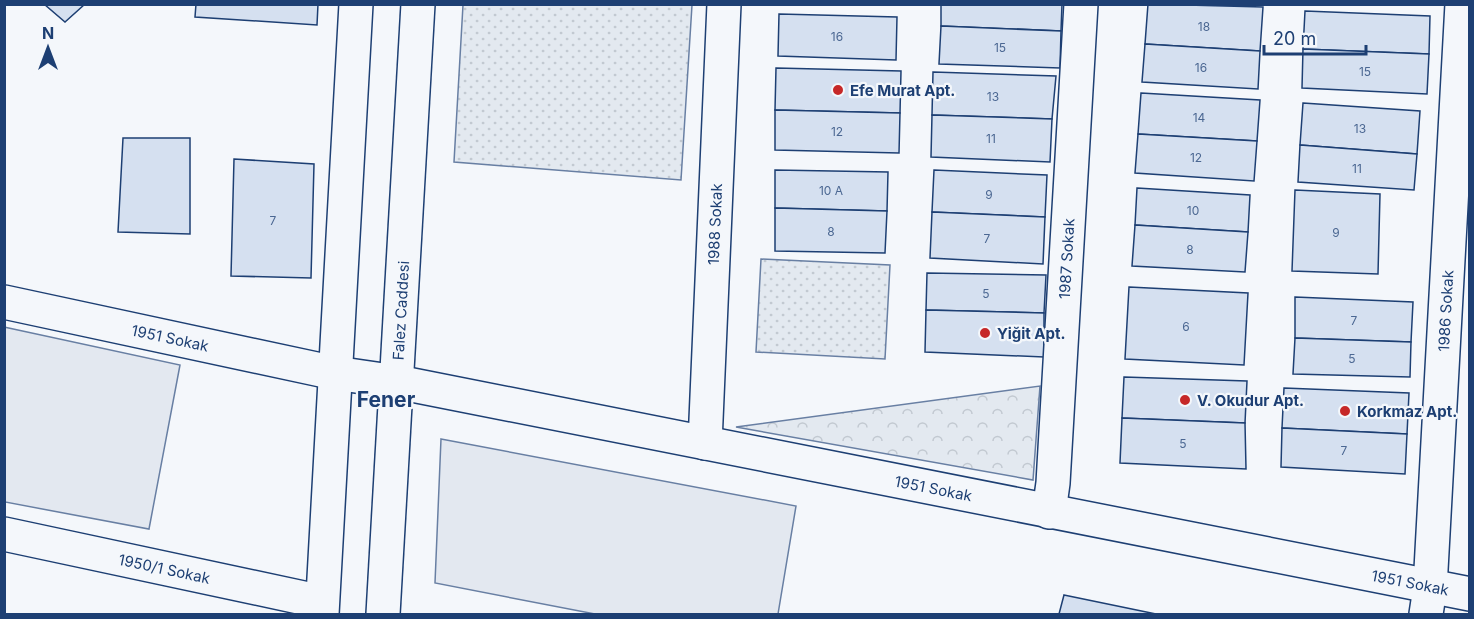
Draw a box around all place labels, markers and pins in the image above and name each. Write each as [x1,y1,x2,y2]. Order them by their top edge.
place label: Efe Murat Apt. [850,81,955,100]
marker: Efe Murat Apt. [831,83,845,97]
place label: Yiğit Apt. [997,324,1065,343]
marker: Yiğit Apt. [978,326,992,340]
place label: V. Okudur Apt. [1197,391,1304,410]
marker: V. Okudur Apt. [1178,393,1192,407]
place label: Korkmaz Apt. [1357,402,1457,421]
marker: Korkmaz Apt. [1338,404,1352,418]

